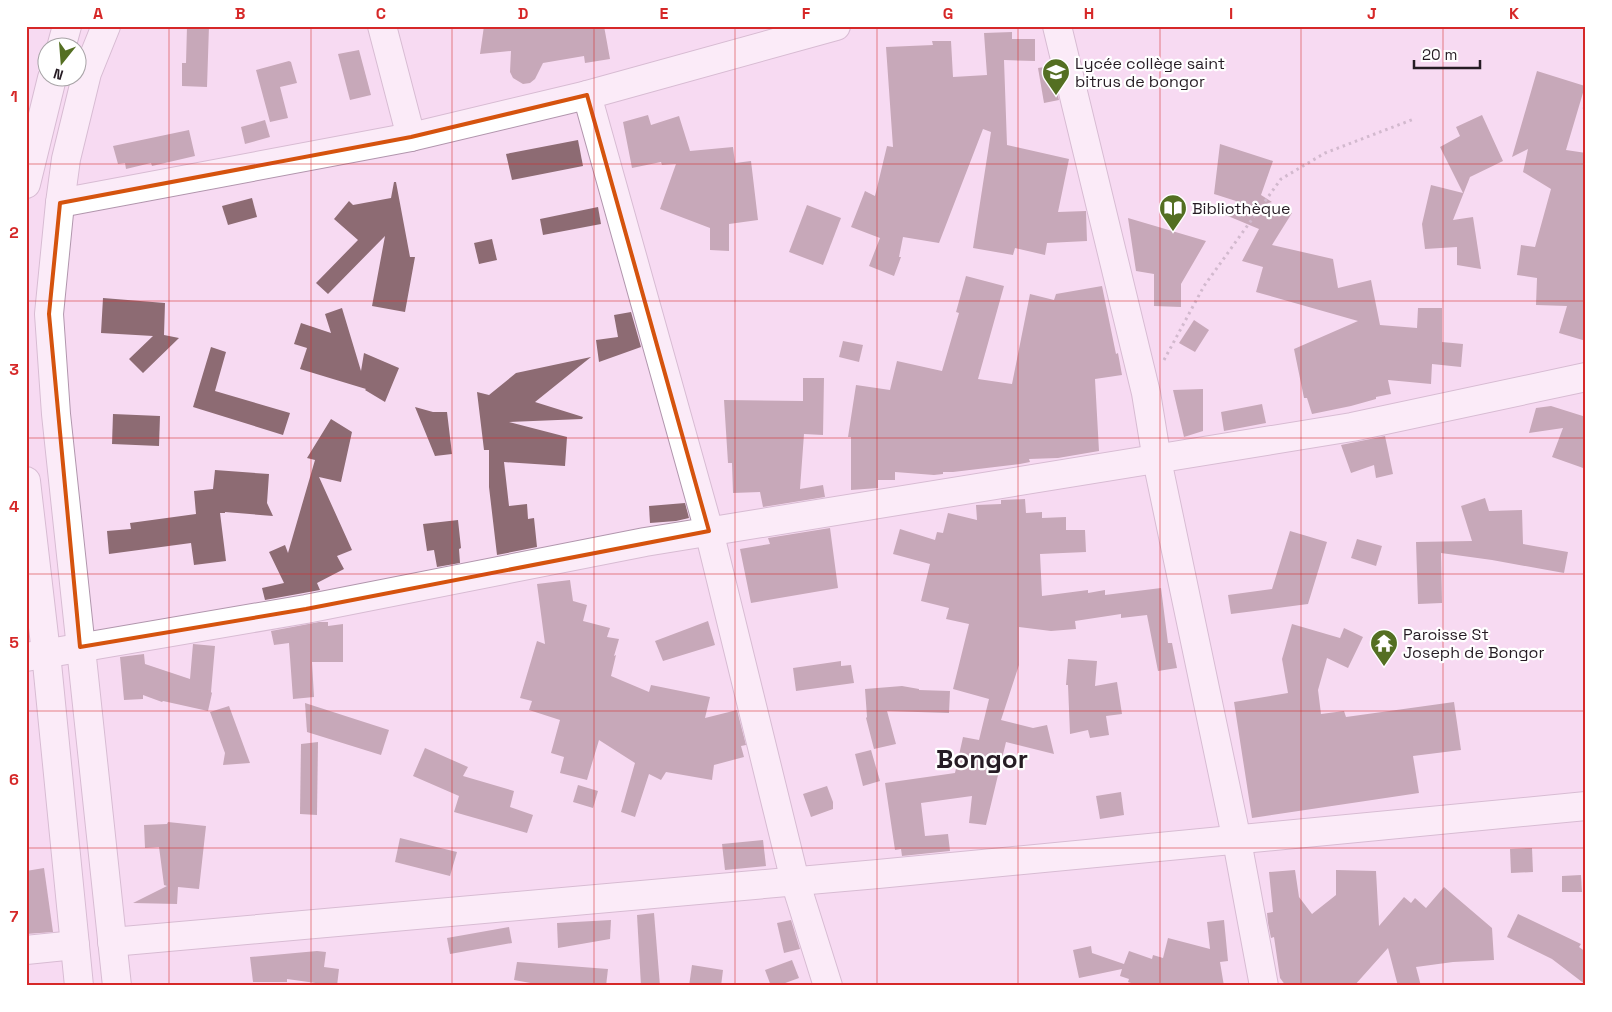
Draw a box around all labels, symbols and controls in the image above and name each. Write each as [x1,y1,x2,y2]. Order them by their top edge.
text: A [93,3,103,24]
text: B [235,3,245,24]
text: C [376,3,386,24]
text: D [518,3,528,24]
text: E [660,3,669,24]
text: F [802,3,811,24]
text: G [943,3,953,24]
text: H [1084,3,1094,24]
text: I [1229,3,1233,24]
text: J [1367,3,1377,24]
text: K [1509,3,1519,24]
north arrow [38,38,88,88]
scale bar [1414,38,1481,70]
text: 20 m [1422,45,1457,64]
place label: Lycée collège saint bitrus de bongor [1075,53,1225,92]
school or university icon: Lycée collège saint bitrus de bongor [1041,57,1071,96]
text: N [51,64,65,84]
text: 1 [10,86,18,107]
library icon: Bibliothèque [1158,193,1188,232]
place label: Bibliothèque [1192,198,1290,219]
text: 2 [9,222,19,243]
text: 3 [9,359,19,380]
text: 4 [9,496,19,517]
place label: Paroisse St Joseph de Bongor [1403,624,1544,663]
temple icon: Paroisse St Joseph de Bongor [1369,628,1399,667]
text: 5 [9,632,19,653]
district label: Bongor [936,742,1028,776]
text: 6 [9,769,19,790]
text: 7 [10,906,19,927]

